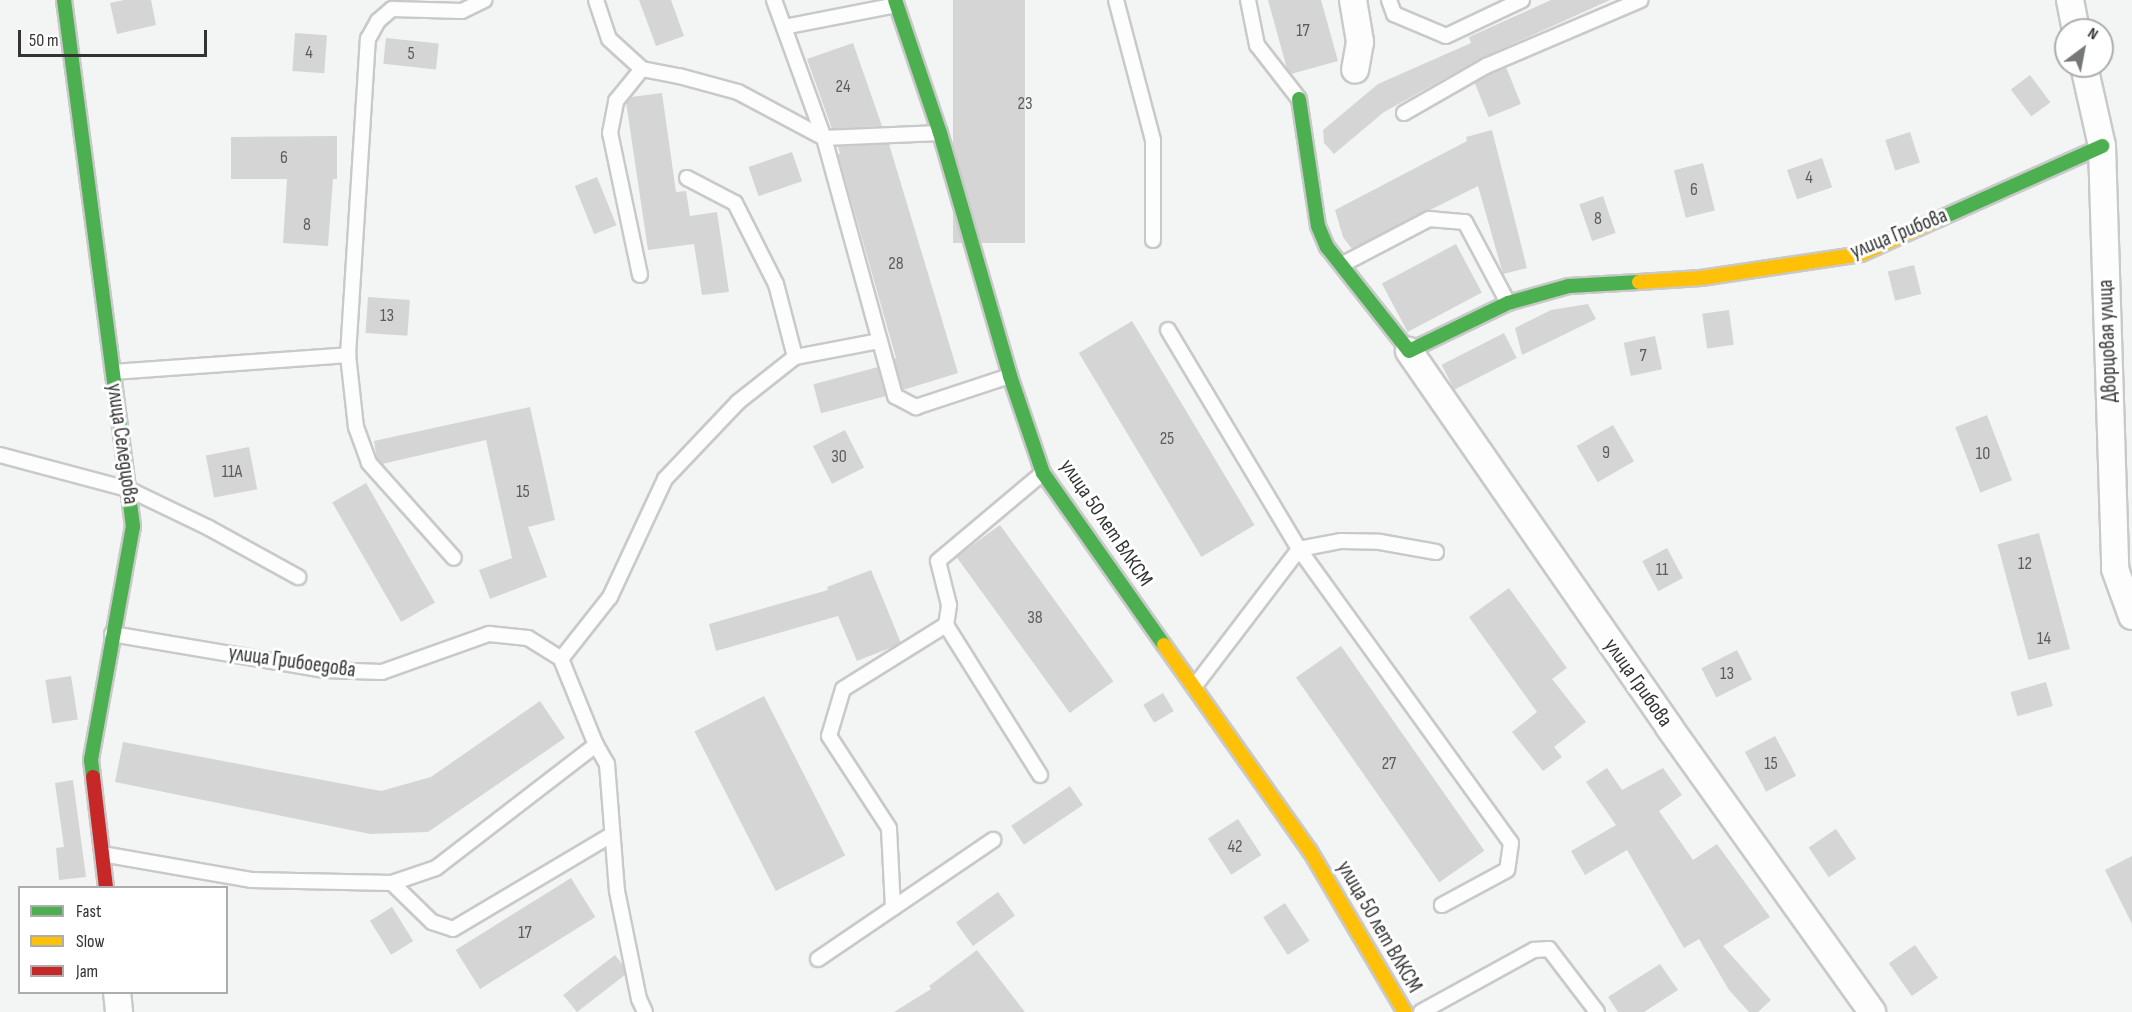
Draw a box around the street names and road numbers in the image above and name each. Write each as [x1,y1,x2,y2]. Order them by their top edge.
street label: улица Грибова [1847,203,1951,265]
street label: Дворцовая улица [2093,279,2123,403]
street label: улица Селедцова [101,382,143,506]
street label: улица 50 лет ВЛКСМ [1054,455,1158,591]
street label: улица Грибова [1598,634,1678,732]
street label: улица Грибоедова [227,641,357,683]
street label: улица 50 лет ВЛКСМ [1331,857,1427,997]

